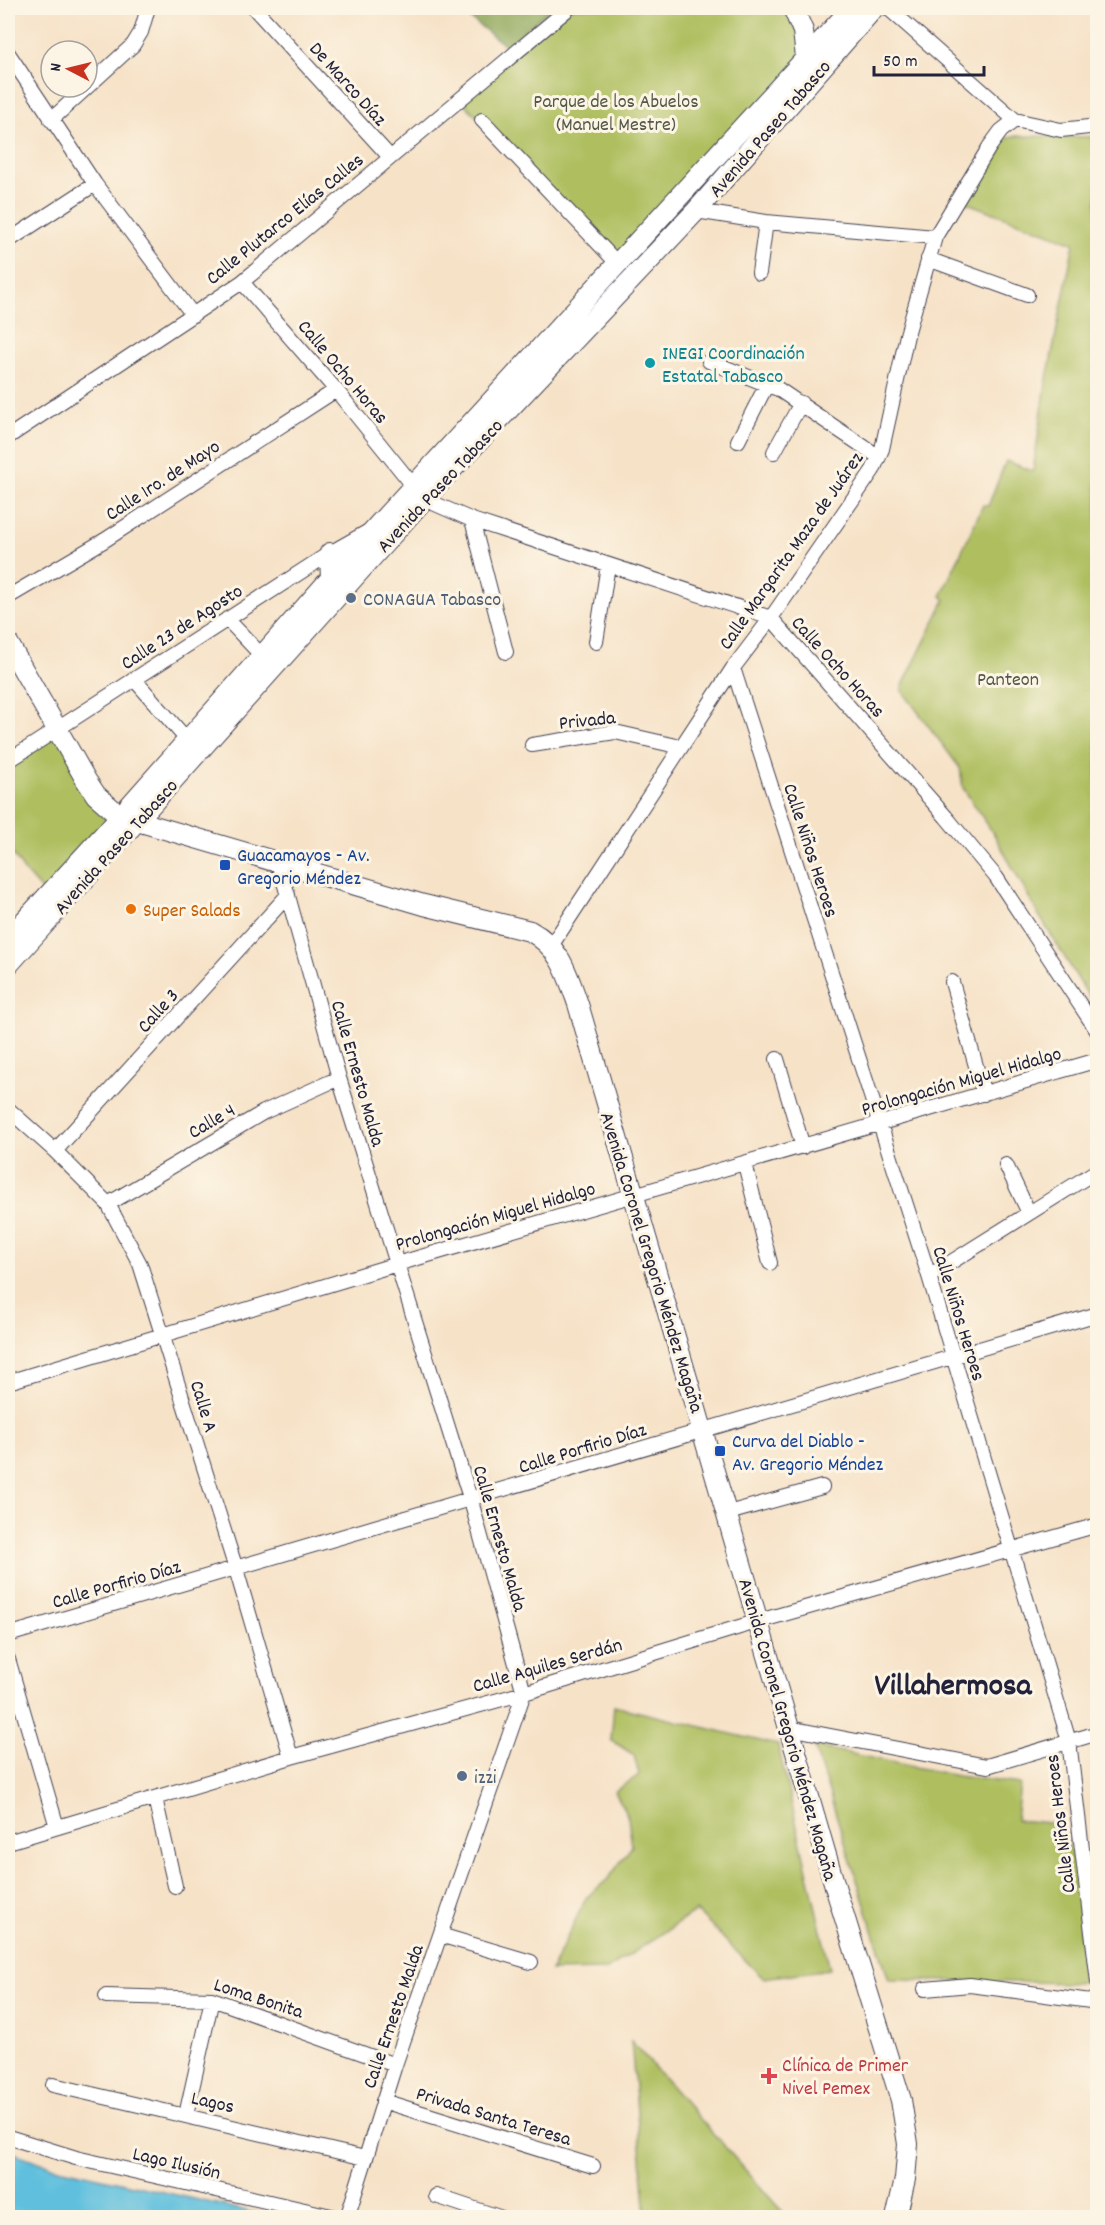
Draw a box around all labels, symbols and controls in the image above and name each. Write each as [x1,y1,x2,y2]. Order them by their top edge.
street label: De Marco Díaz [301,37,392,134]
north arrow [39,39,99,99]
scale bar [874,39,984,77]
text: 50 m [883,50,918,75]
street label: Avenida Paseo Tabasco [704,55,839,205]
text: N [45,62,69,73]
park label: Parque de los Abuelos (Manuel Mestre) [533,89,699,140]
street label: Calle Plutarco Elías Calles [201,148,371,293]
street label: Calle Ocho Horas [290,315,394,431]
place label: INEGI Coordinación Estatal Tabasco [662,341,805,392]
marker: INEGI Coordinación Estatal Tabasco [643,356,657,370]
street label: Avenida Paseo Tabasco [372,414,511,560]
street label: Calle 1ro. de Mayo [101,434,227,529]
street label: Calle Margarita Maza de Juárez [713,447,872,657]
street label: Calle 23 de Agosto [116,578,249,678]
place label: CONAGUA Tabasco [363,587,501,615]
marker: CONAGUA Tabasco [344,591,358,605]
street label: Calle Ocho Horas [783,611,890,725]
park label: Panteon [977,667,1039,695]
street label: Privada [558,705,618,739]
street label: Avenida Paseo Tabasco [49,774,186,922]
street label: Calle Niños Heroes [774,780,844,922]
place label: Guacamayos - Av. Gregorio Méndez [237,843,370,894]
marker: Guacamayos - Av. Gregorio Méndez [218,858,232,872]
place label: Super Salads [143,898,241,926]
marker: Super Salads [124,902,138,916]
street label: Calle 3 [132,984,187,1040]
street label: Calle Ernesto Malda [322,998,390,1151]
street label: Prolongación Miguel Hidalgo [859,1041,1065,1125]
street label: Calle 4 [184,1098,241,1147]
street label: Avenida Coronel Gregorio Méndez Magaña [591,1109,709,1417]
street label: Prolongación Miguel Hidalgo [393,1176,599,1260]
street label: Calle Niños Heroes [923,1243,991,1385]
street label: Calle A [181,1377,223,1436]
street label: Calle Porfirio Díaz [516,1417,651,1483]
place label: Curva del Diablo - Av. Gregorio Méndez [732,1429,883,1480]
marker: Curva del Diablo - Av. Gregorio Méndez [713,1444,727,1458]
street label: Calle Ernesto Malda [464,1463,532,1616]
street label: Calle Porfirio Díaz [49,1554,185,1618]
street label: Avenida Coronel Gregorio Méndez Magaña [730,1575,843,1885]
street label: Calle Aquiles Serdán [470,1632,626,1702]
district label: Villahermosa [875,1665,1032,1711]
street label: Calle Niños Heroes [1040,1753,1084,1895]
place label: izzi [474,1765,497,1793]
marker: izzi [455,1769,469,1783]
street label: Calle Ernesto Malda [357,1941,433,2093]
street label: Loma Bonita [210,1972,307,2028]
place label: Clínica de Primer Nivel Pemex [782,2053,909,2104]
marker: Clínica de Primer Nivel Pemex [760,2067,778,2085]
street label: Privada Santa Teresa [412,2081,575,2155]
street label: Lagos [188,2085,237,2122]
street label: Lago Ilusión [130,2141,223,2189]

